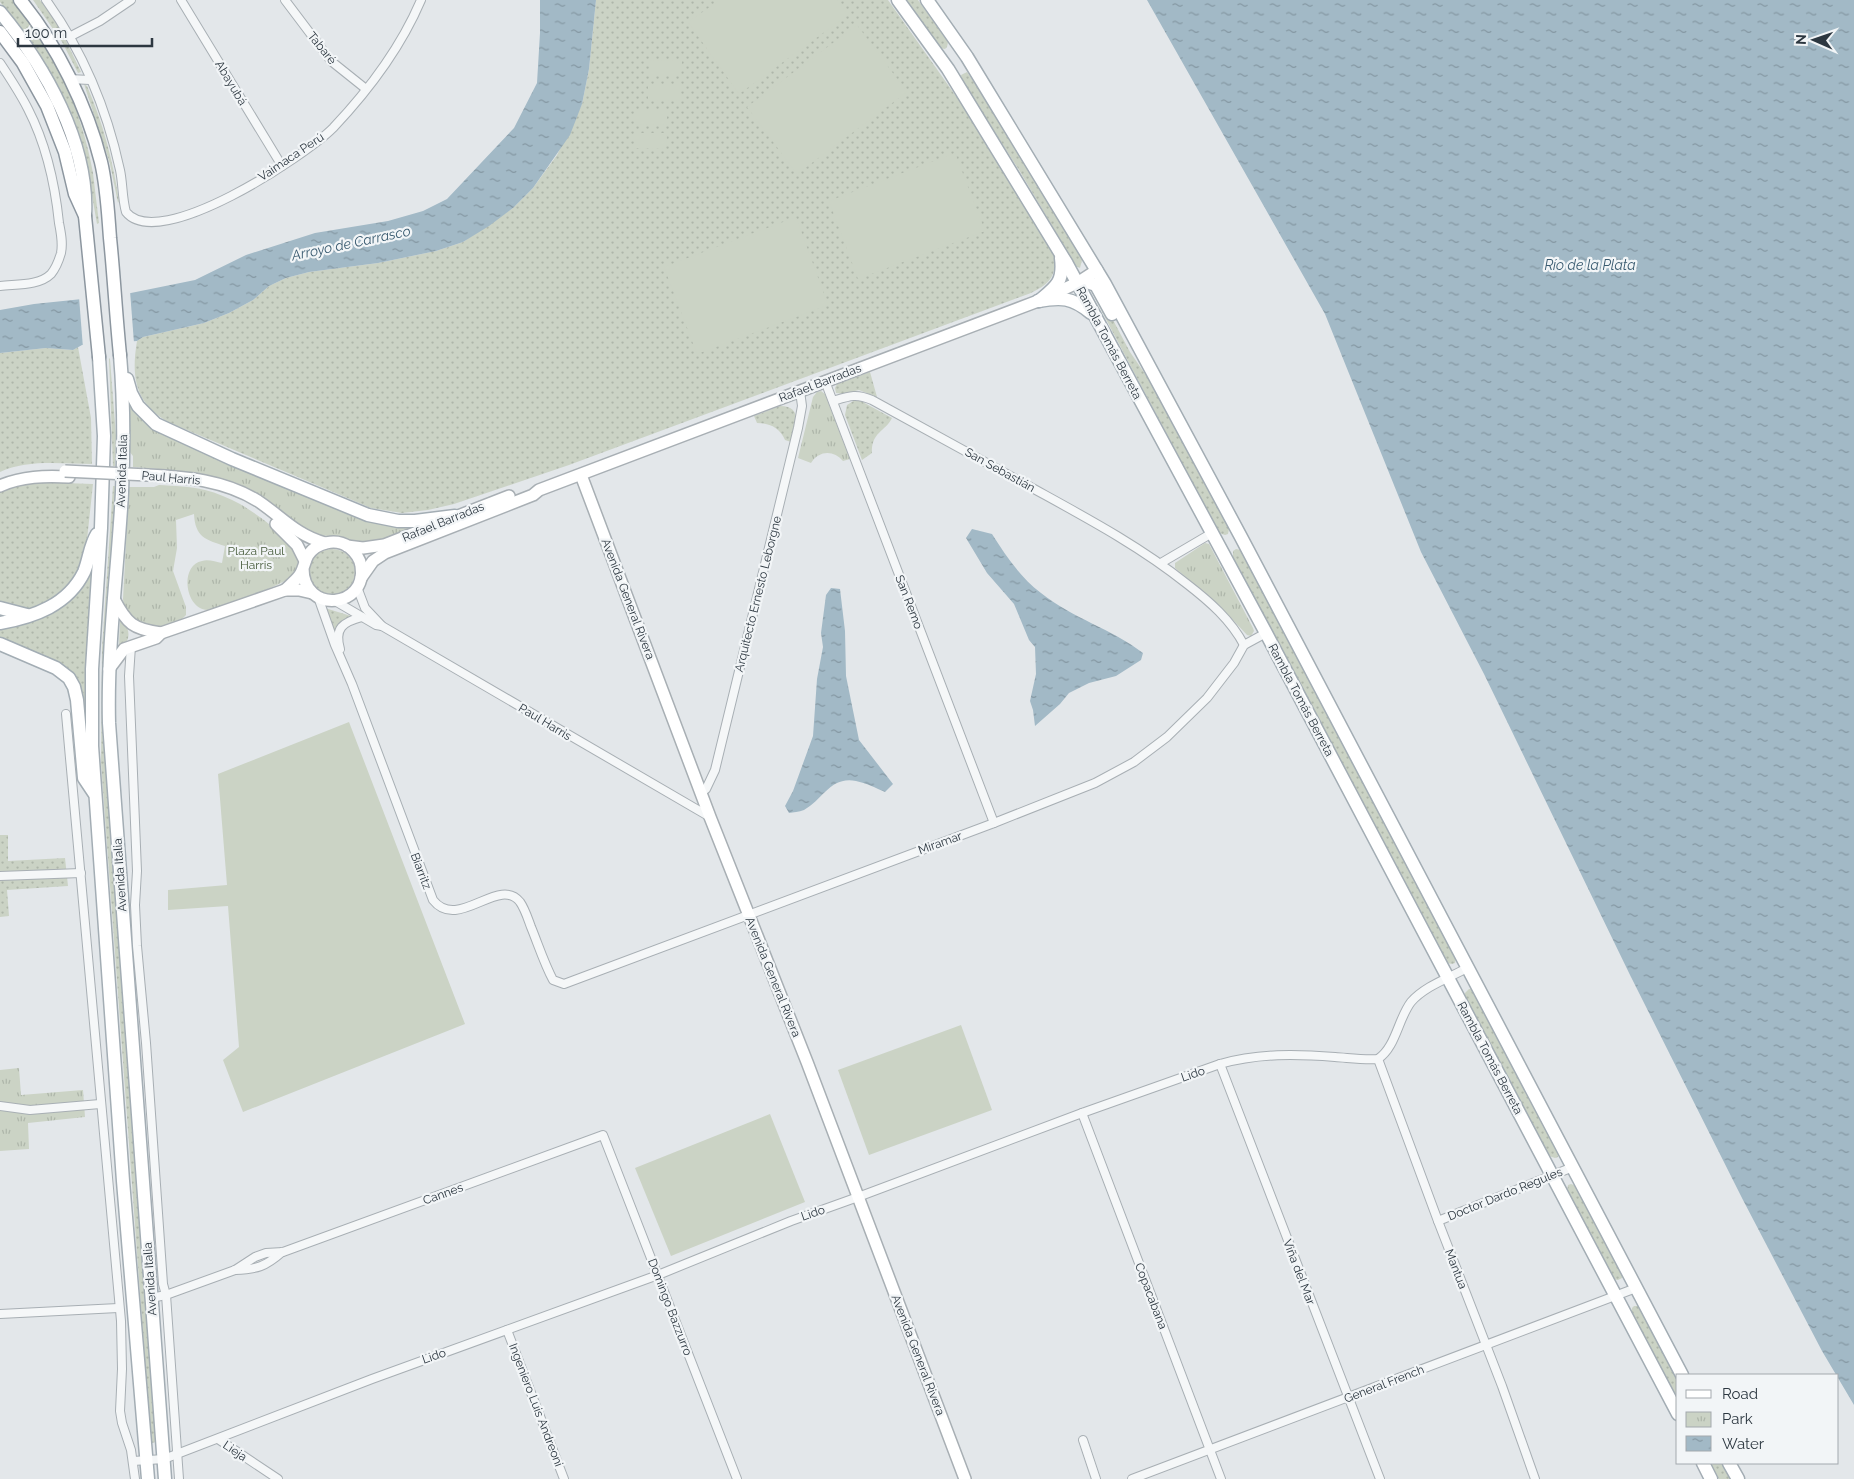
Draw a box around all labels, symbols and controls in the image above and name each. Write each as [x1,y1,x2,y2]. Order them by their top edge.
scale bar [18,15,151,47]
north arrow [1789,15,1839,65]
text: 100 m [25,24,67,42]
street label: Tabaré [305,29,339,67]
text: N [1793,34,1809,45]
street label: Abayubá [212,58,250,108]
street label: Vaimaca Perú [256,130,326,184]
water label: Arroyo de Carrasco [289,223,412,264]
water label: Río de la Plata [1544,257,1636,273]
street label: Rambla Tomás Berreta [1073,284,1145,402]
street label: Rafael Barradas [777,361,863,405]
street label: Avenida Italia [114,434,130,508]
street label: San Sebastián [962,445,1038,495]
street label: Paul Harris [141,468,201,488]
street label: Rafael Barradas [400,499,486,545]
street label: Arquitecto Ernesto Leborgne [732,515,784,673]
street label: Avenida General Rivera [598,537,658,661]
park label: Plaza Paul Harris [227,544,285,572]
street label: San Remo [892,573,926,631]
street label: Rambla Tomás Berreta [1265,641,1337,759]
street label: Paul Harris [516,701,574,743]
street label: Miramar [916,828,965,857]
street label: Avenida Italia [110,838,130,912]
street label: Biarritz [408,851,434,891]
street label: Avenida General Rivera [742,915,804,1039]
street label: Rambla Tomás Berreta [1454,999,1526,1117]
street label: Lido [1179,1063,1207,1085]
street label: Doctor Dardo Regules [1446,1164,1565,1223]
street label: Cannes [421,1180,465,1208]
street label: Lido [799,1202,827,1224]
street label: Viña del Mar [1280,1237,1318,1307]
street label: Avenida Italia [140,1242,160,1316]
street label: Mantua [1442,1247,1470,1291]
street label: Domingo Bazzurro [645,1256,695,1358]
street label: Copacabana [1132,1261,1170,1331]
street label: Avenida General Rivera [888,1293,948,1417]
street label: Ingeniero Luis Andreoni [506,1341,566,1469]
street label: Lido [420,1345,448,1367]
street label: General French [1342,1362,1426,1406]
legend [1676,1374,1839,1464]
text: Road [1722,1385,1758,1403]
text: Park [1722,1410,1753,1428]
text: Water [1722,1435,1765,1453]
street label: Lieja [220,1438,250,1464]

